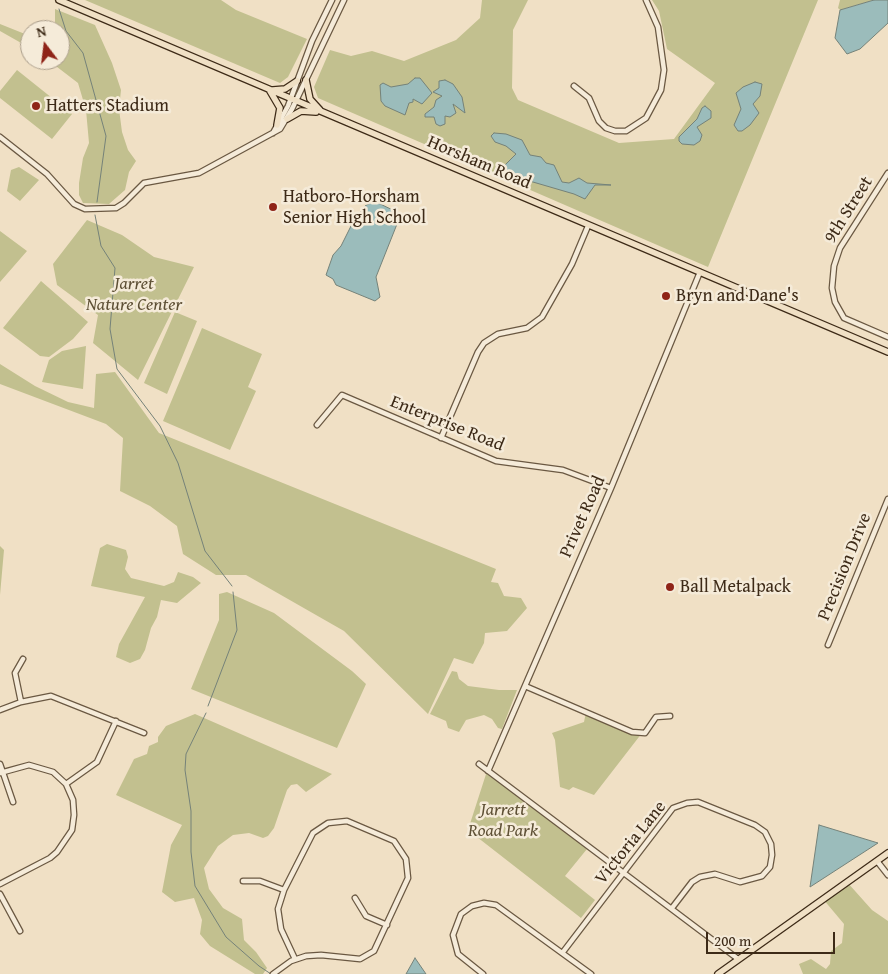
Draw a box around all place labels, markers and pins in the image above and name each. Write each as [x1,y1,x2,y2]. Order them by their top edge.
place label: Hatters Stadium [46,95,169,117]
marker: Hatters Stadium [30,100,42,112]
place label: Hatboro-Horsham Senior High School [283,186,426,228]
marker: Hatboro-Horsham Senior High School [267,201,279,213]
place label: Bryn and Dane's [676,285,799,307]
marker: Bryn and Dane's [660,290,672,302]
place label: Ball Metalpack [680,576,791,598]
marker: Ball Metalpack [664,581,676,593]

